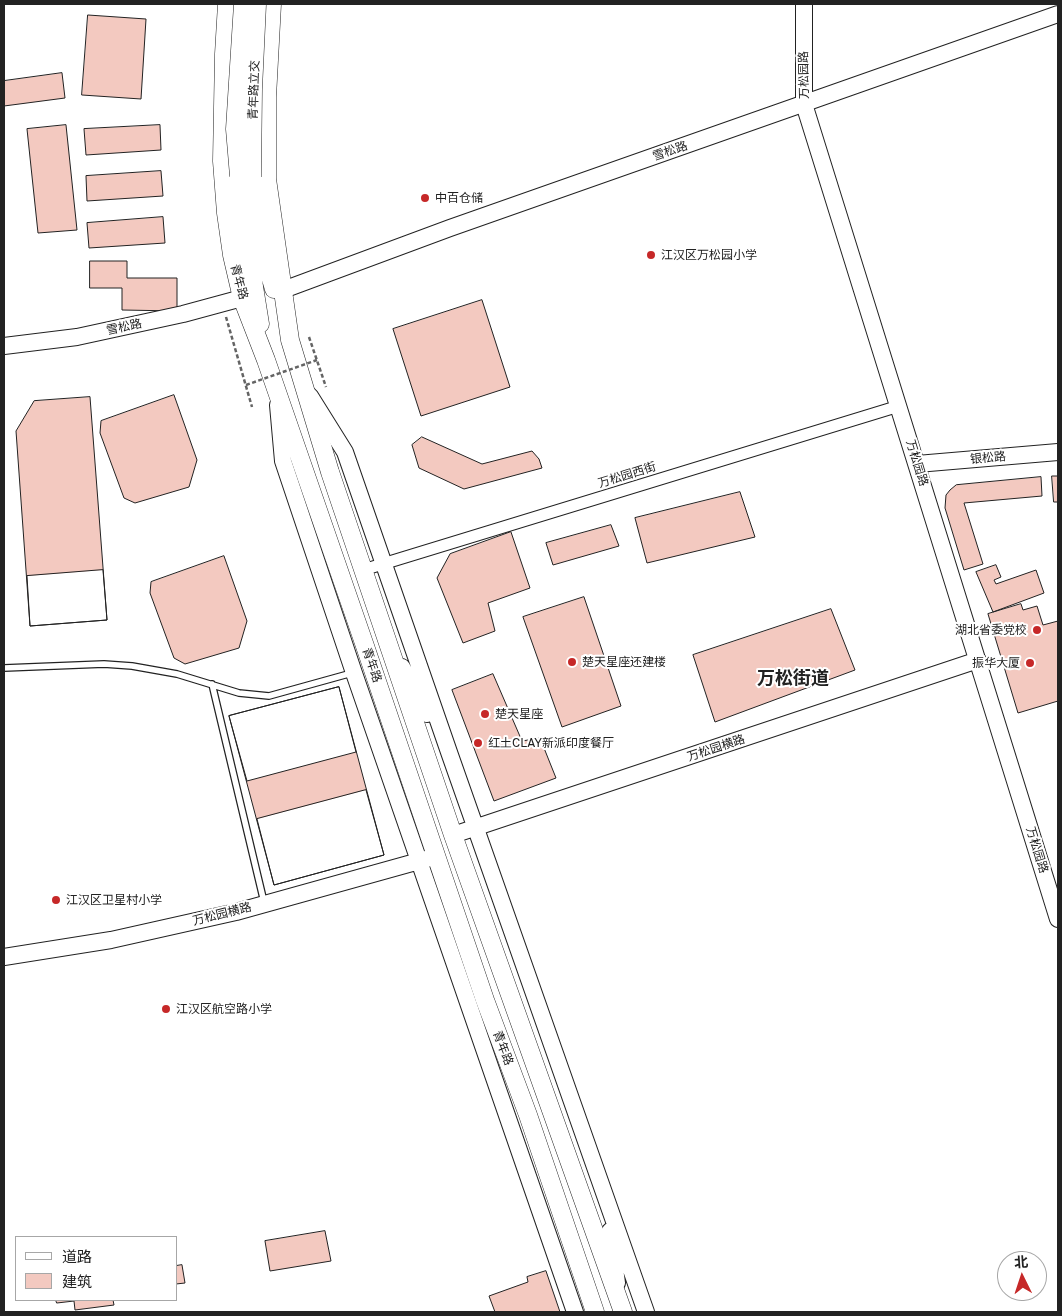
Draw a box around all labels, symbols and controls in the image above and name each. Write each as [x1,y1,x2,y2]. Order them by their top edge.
street label: 万松园路 [796,51,812,99]
street label: 青年路立交 [246,60,262,120]
street label: 雪松路 [651,138,689,164]
place label: 中百仓储 [435,191,483,205]
marker: 中百仓储 [419,192,431,204]
place label: 江汉区万松园小学 [661,248,757,262]
marker: 江汉区万松园小学 [645,249,657,261]
street label: 青年路 [227,263,251,301]
street label: 雪松路 [105,316,143,338]
street label: 万松园路 [903,438,931,488]
street label: 银松路 [969,449,1007,467]
street label: 万松园西街 [596,459,658,491]
place label: 湖北省委党校 [955,623,1027,637]
marker: 湖北省委党校 [1031,624,1043,636]
street label: 青年路 [359,646,385,684]
place label: 楚天星座还建楼 [582,655,666,669]
marker: 楚天星座还建楼 [566,656,578,668]
place label: 振华大厦 [972,656,1020,670]
marker: 振华大厦 [1024,657,1036,669]
district label: 万松街道 [757,667,829,689]
place label: 楚天星座 [495,707,543,721]
marker: 楚天星座 [479,708,491,720]
street label: 万松园横路 [685,732,747,764]
place label: 红土CLAY新派印度餐厅 [488,736,614,750]
marker: 红土CLAY新派印度餐厅 [472,737,484,749]
street label: 万松园路 [1023,825,1051,875]
place label: 江汉区卫星村小学 [66,893,162,907]
marker: 江汉区卫星村小学 [50,894,62,906]
street label: 万松园横路 [191,900,253,928]
place label: 江汉区航空路小学 [176,1002,272,1016]
marker: 江汉区航空路小学 [160,1003,172,1015]
street label: 青年路 [490,1029,516,1067]
legend [15,1236,178,1301]
text: 道路 [62,1247,92,1265]
north arrow [997,1251,1047,1301]
text: 北 [1013,1253,1029,1271]
text: 建筑 [62,1272,92,1290]

